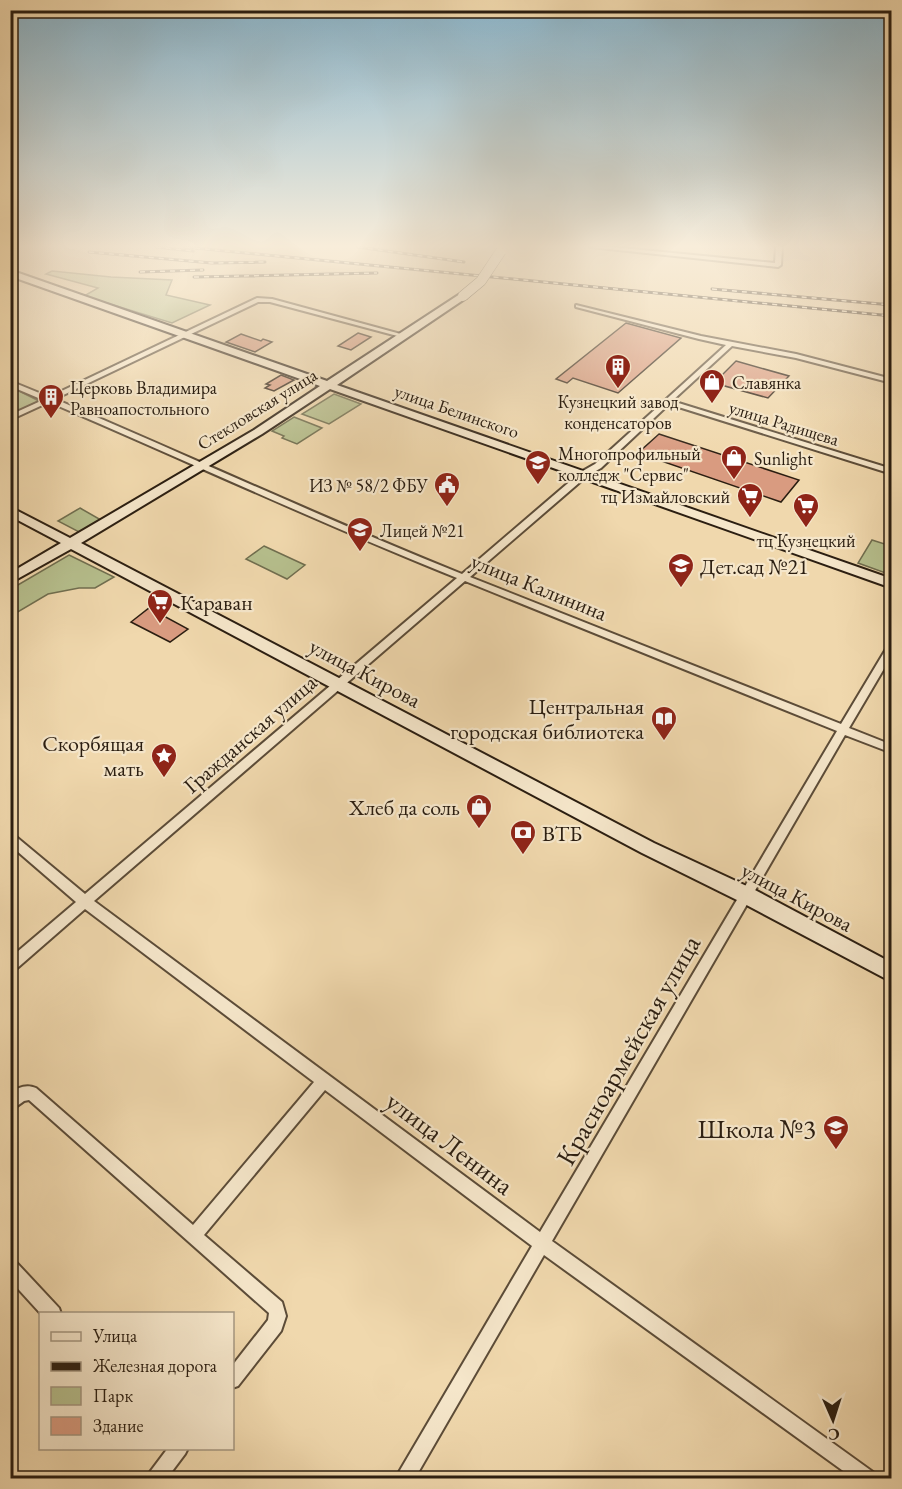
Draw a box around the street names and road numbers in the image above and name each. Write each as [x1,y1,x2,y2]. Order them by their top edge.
street label: Стекловская улица [193,362,322,455]
street label: улица Белинского [392,379,522,443]
street label: улица Радищева [726,395,843,451]
street label: улица Калинина [467,546,612,628]
street label: улица Кирова [304,631,426,715]
street label: Гражданская улица [177,668,323,800]
street label: улица Кирова [736,855,858,939]
street label: Красноармейская улица [548,928,708,1171]
street label: улица Ленина [379,1083,521,1203]

